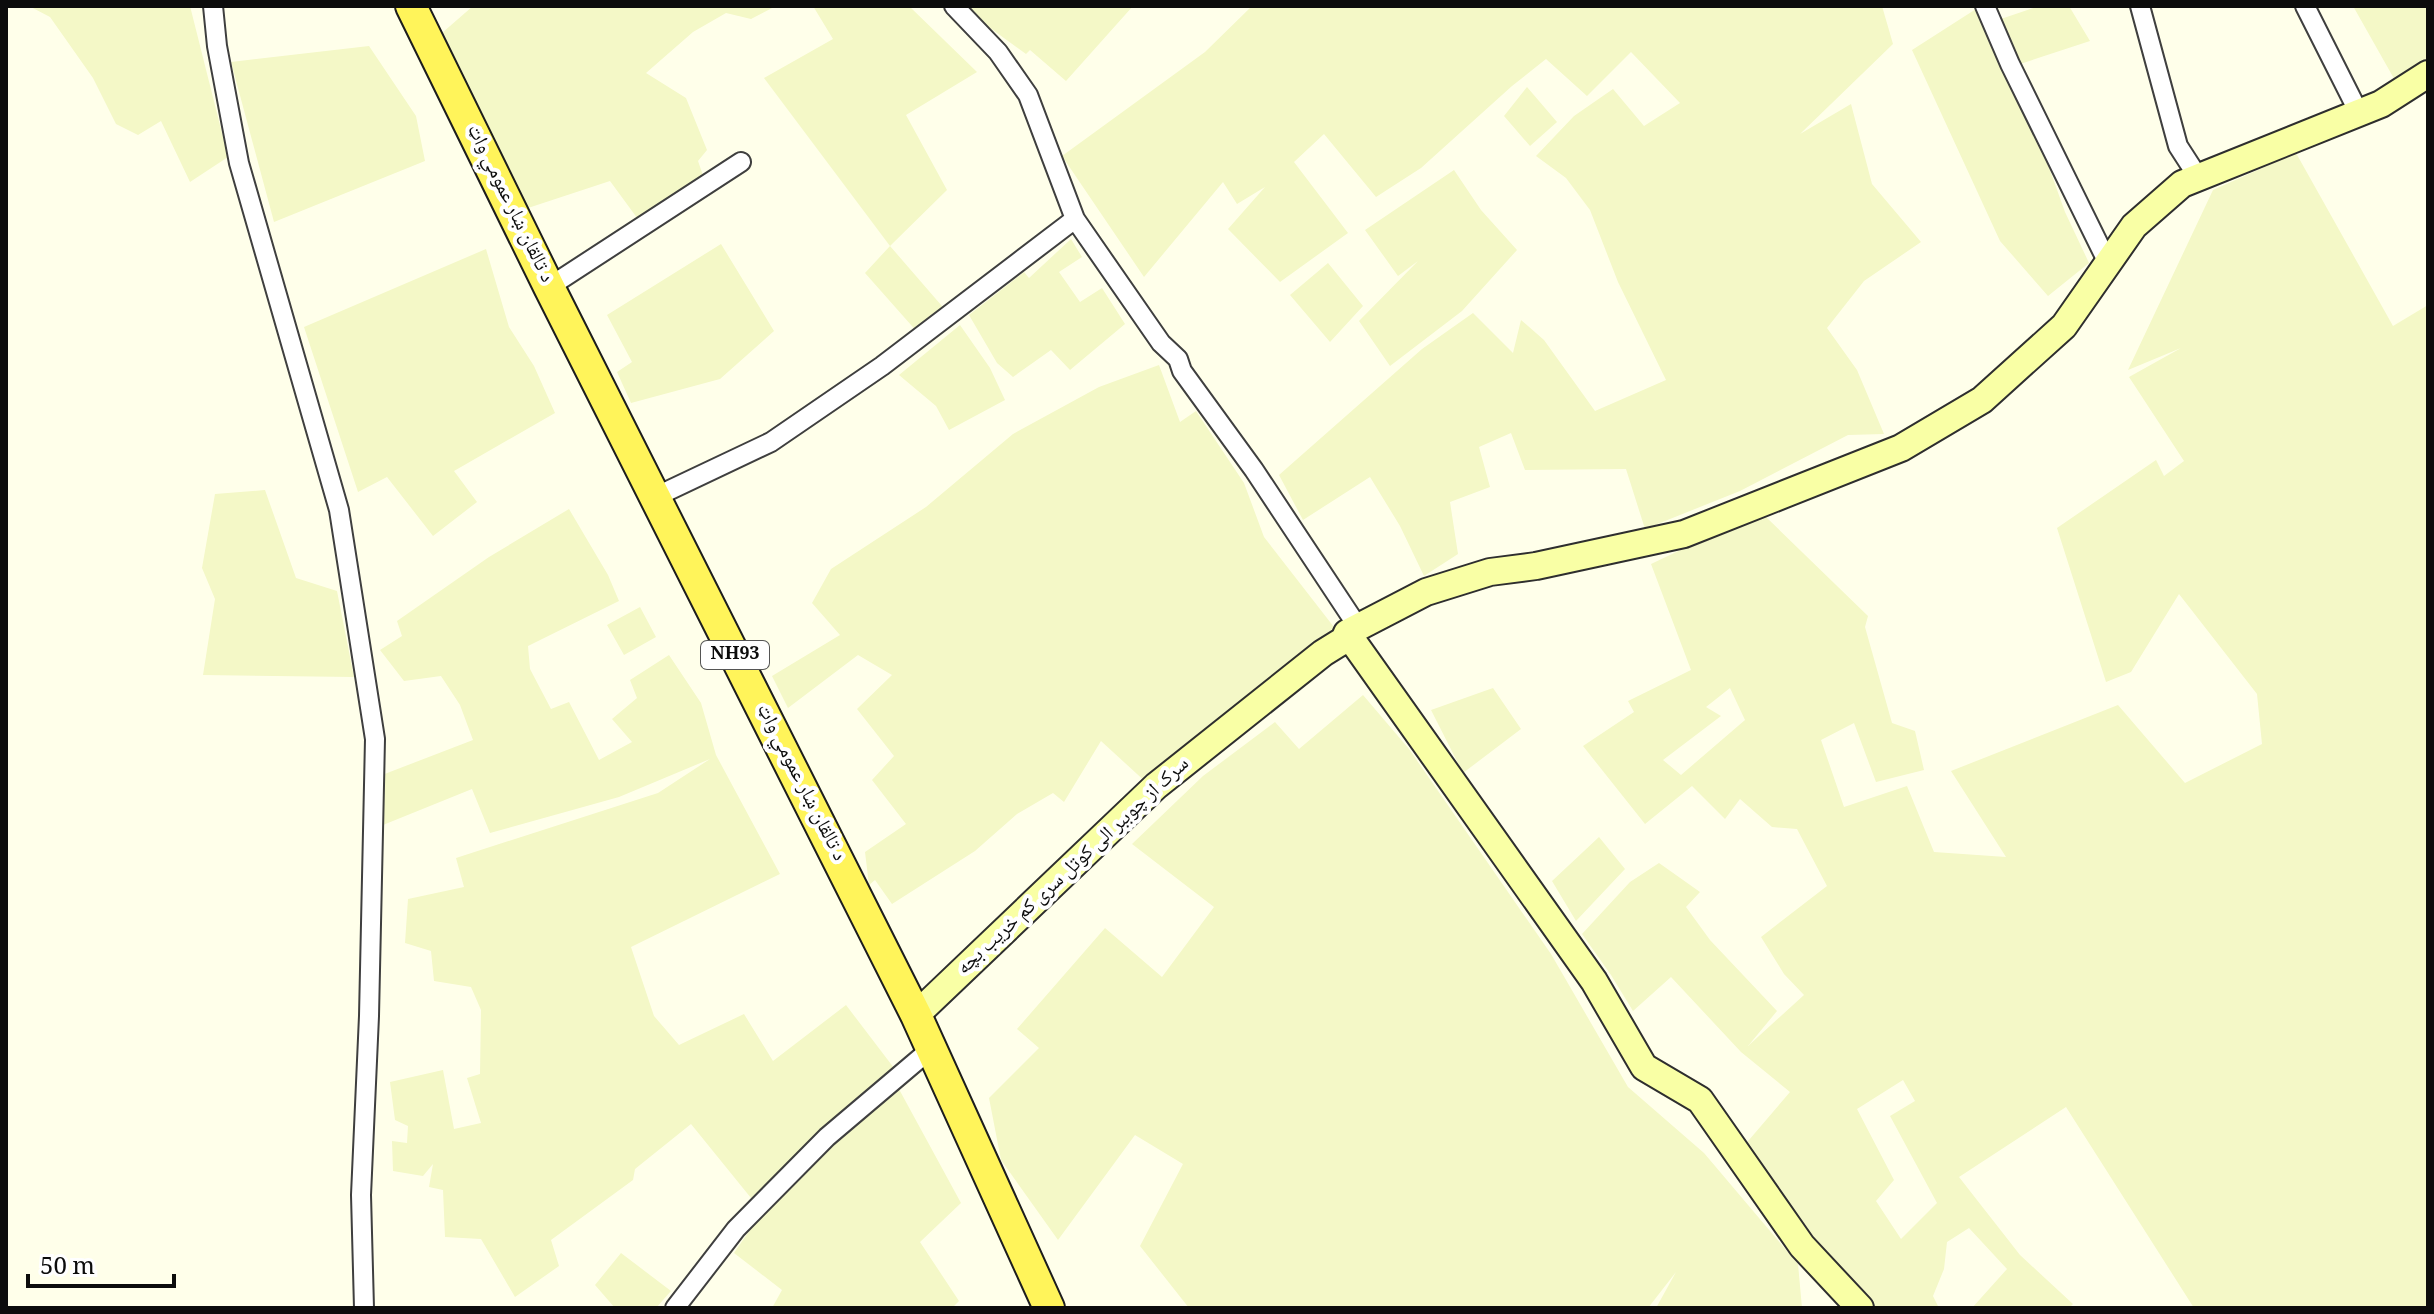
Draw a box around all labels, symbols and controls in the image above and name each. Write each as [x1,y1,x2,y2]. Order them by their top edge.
street label: د تالقان ښار عمومي واټ [456,119,562,289]
road number: NH93 [701,641,769,669]
street label: د تالقان ښار عمومي واټ [746,698,854,868]
street label: سرک از چوببر الی کوتل سری کم خریب بچه [950,749,1198,985]
scale bar [28,1238,174,1288]
text: 50 m [40,1248,95,1289]

